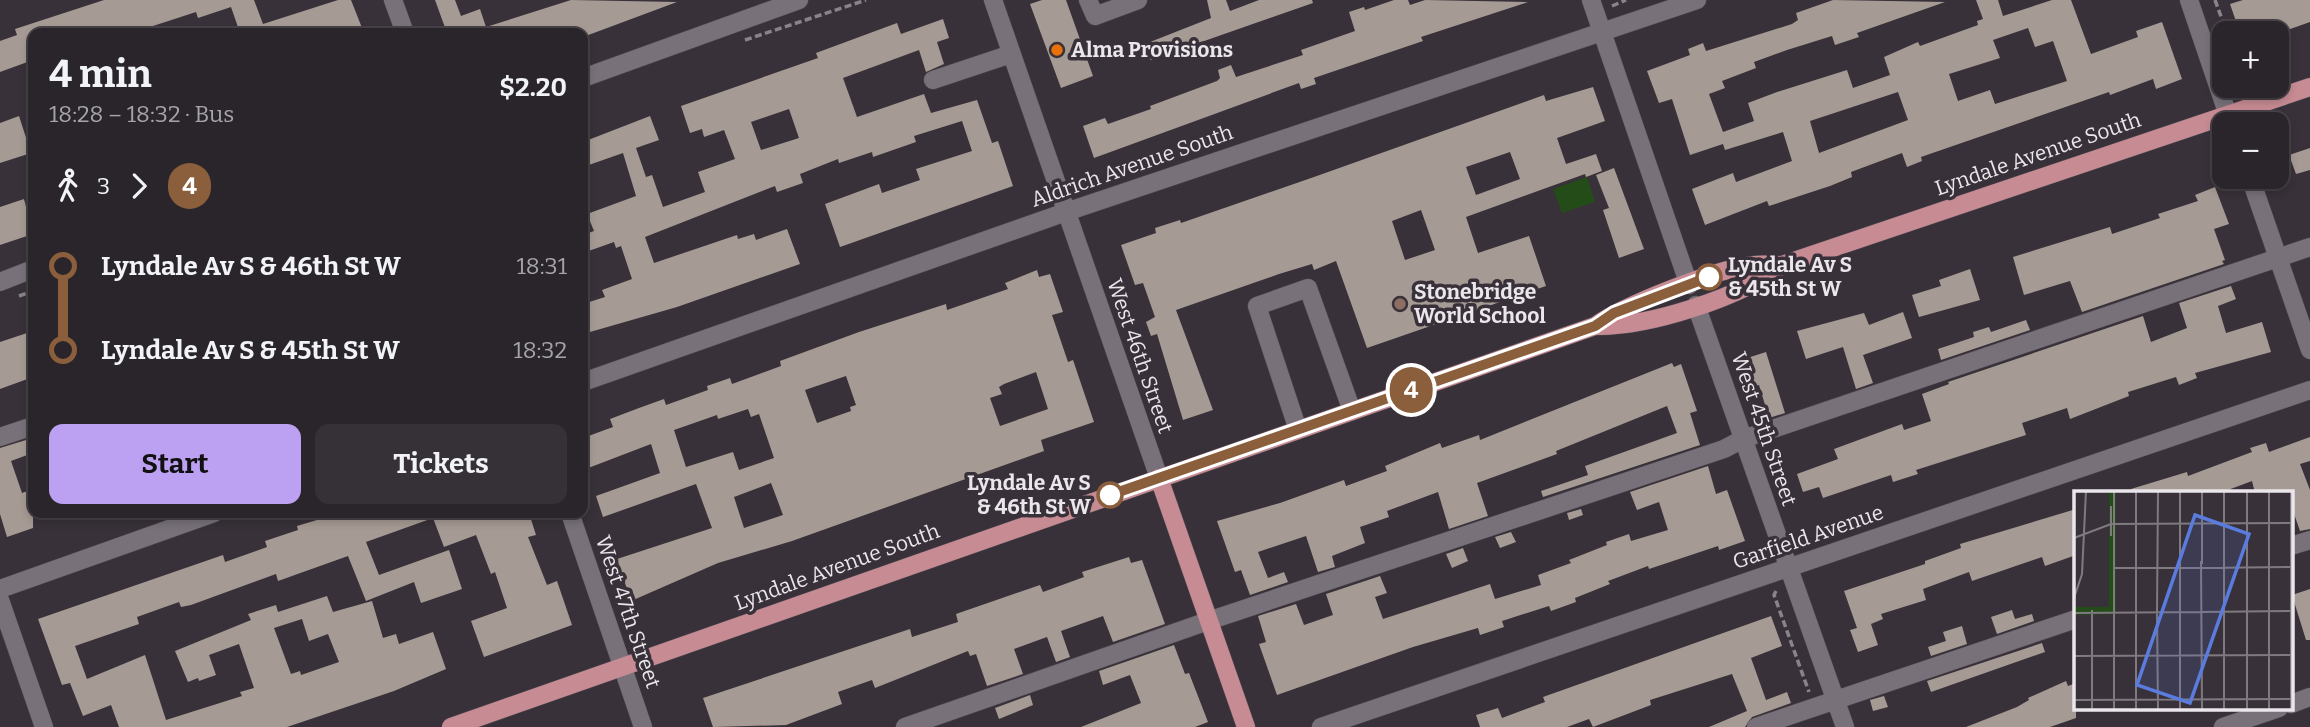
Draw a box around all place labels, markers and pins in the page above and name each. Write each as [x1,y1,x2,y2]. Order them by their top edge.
place label: Alma Provisions [1071,37,1233,63]
marker: Alma Provisions [1049,42,1065,58]
place label: Lyndale Av S & 45th St W [1728,252,1852,302]
marker: Lyndale Av S & 45th St W [1696,264,1722,290]
place label: Stonebridge World School [1414,279,1546,329]
marker: Stonebridge World School [1392,296,1408,312]
place label: Lyndale Av S & 46th St W [967,470,1092,520]
marker: Lyndale Av S & 46th St W [1097,482,1123,508]

